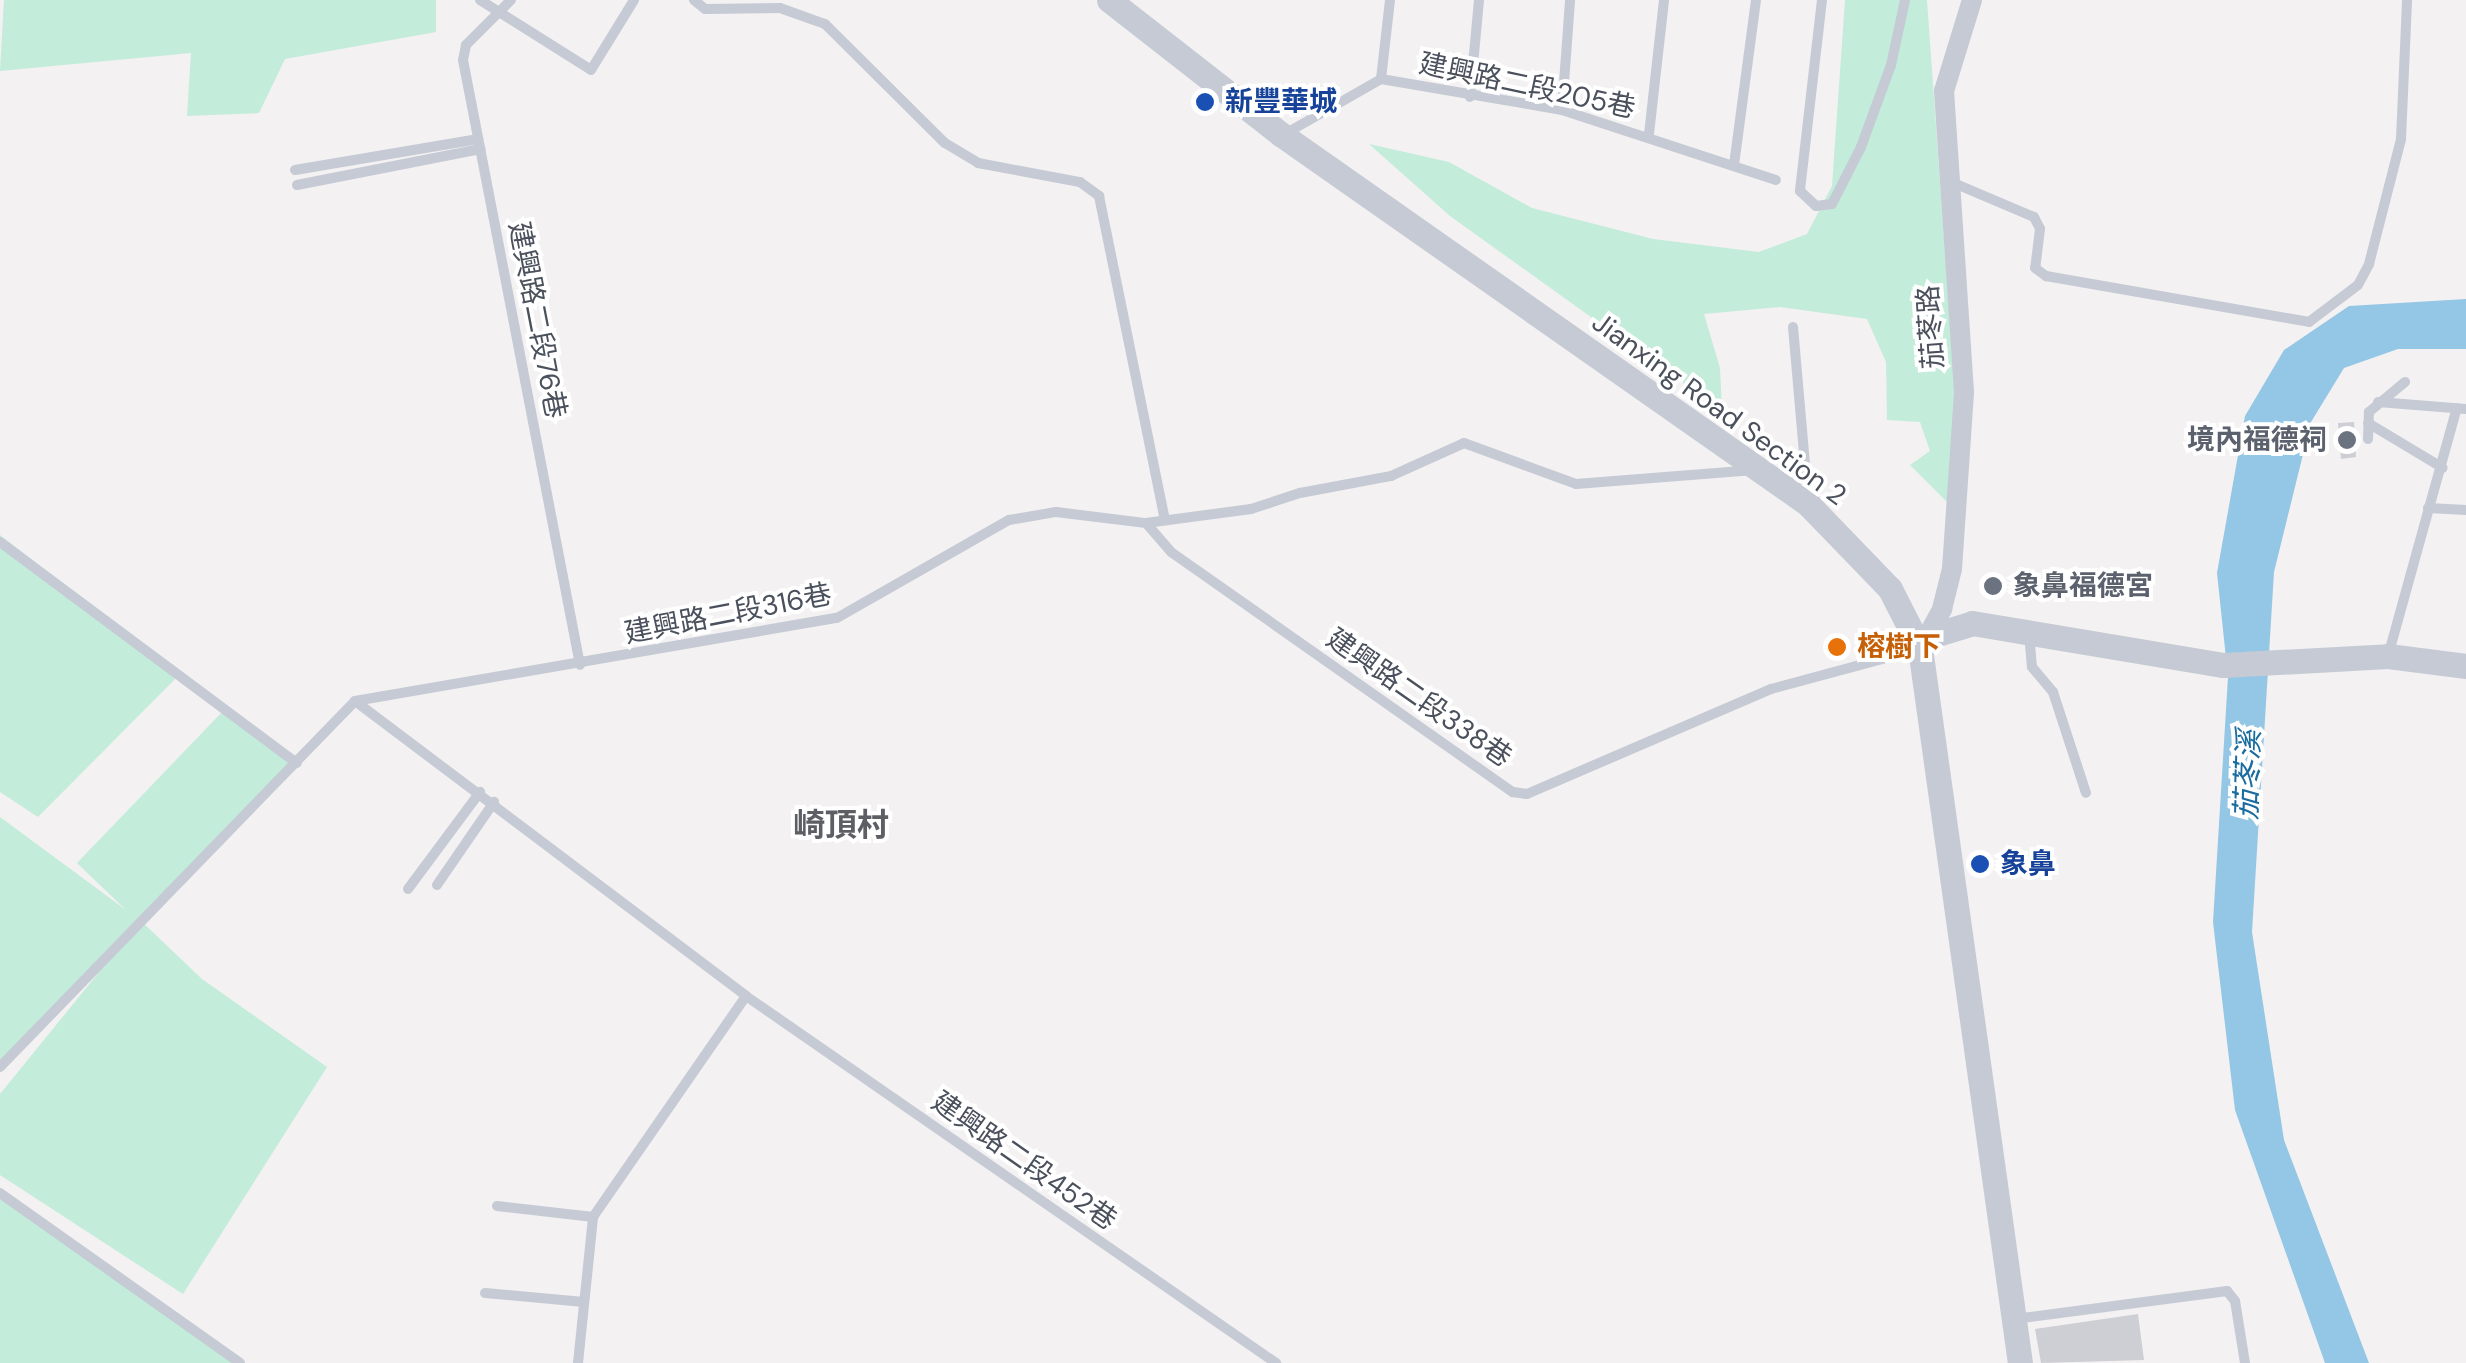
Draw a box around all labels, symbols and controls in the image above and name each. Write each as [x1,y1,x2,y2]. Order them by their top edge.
street label: 建興路二段205巷 [1416,47,1638,125]
place label: 新豐華城 [1225,85,1337,119]
marker: 新豐華城 [1194,91,1216,113]
street label: 建興路二段76巷 [501,219,573,421]
street label: 茄苳路 [1911,284,1951,370]
street label: Jianxing Road Section 2 [1585,305,1853,513]
place label: 境內福德祠 [2187,423,2327,457]
marker: 境內福德祠 [2336,429,2358,451]
place label: 象鼻福德宮 [2013,569,2153,603]
marker: 象鼻福德宮 [1982,575,2004,597]
street label: 建興路二段316巷 [622,577,834,651]
street label: 建興路二段338巷 [1320,622,1518,774]
place label: 榕樹下 [1857,630,1941,664]
marker: 榕樹下 [1826,636,1848,658]
water label: 茄苳溪 [2228,729,2268,821]
district label: 崎頂村 [793,806,889,844]
place label: 象鼻 [2000,847,2056,881]
marker: 象鼻 [1969,853,1991,875]
street label: 建興路二段452巷 [925,1085,1123,1237]

